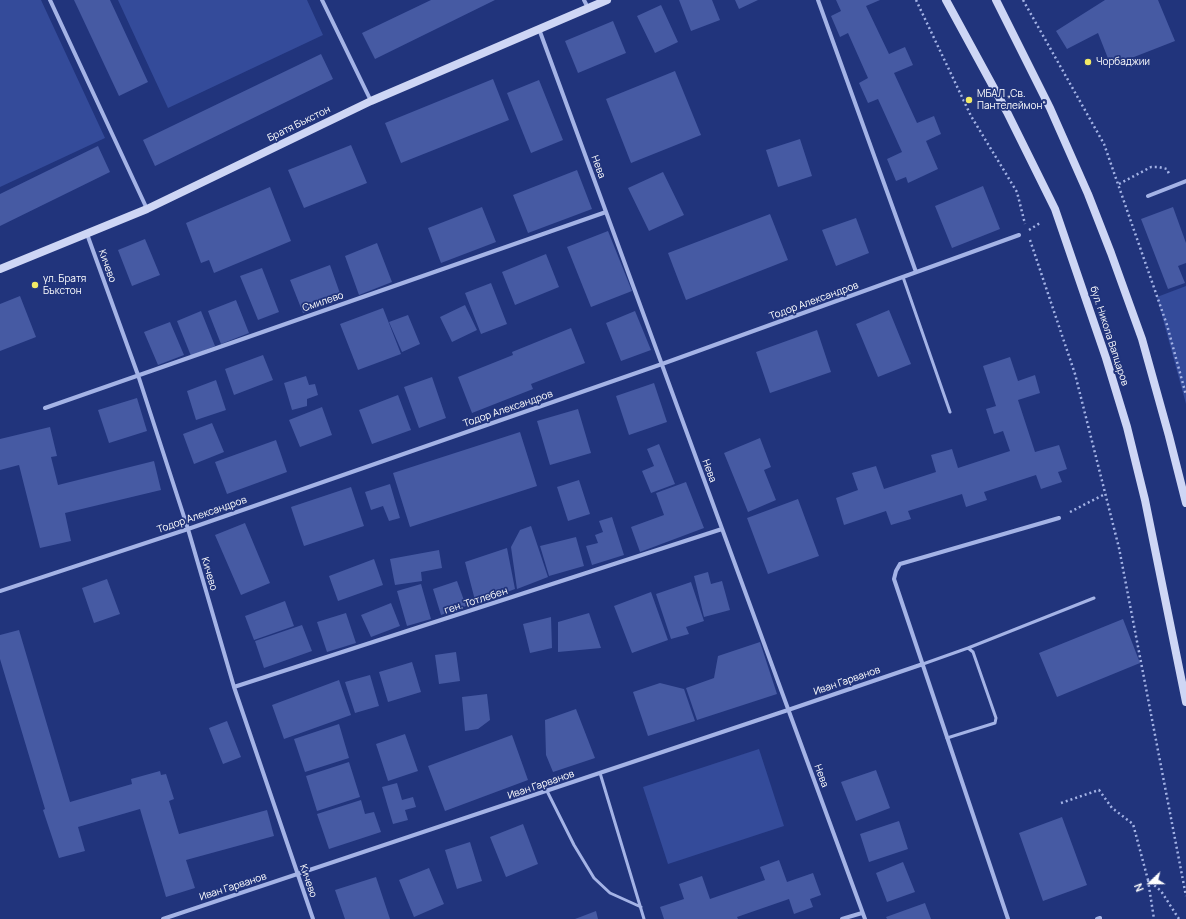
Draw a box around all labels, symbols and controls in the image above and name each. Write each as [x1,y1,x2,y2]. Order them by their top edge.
place label: Чорбаджии [1096,56,1150,68]
marker: Чорбаджии [1083,57,1093,67]
place label: МБАЛ „Св. Пантелеймон“ [977,88,1046,112]
marker: МБАЛ „Св. Пантелеймон“ [964,95,974,105]
street label: Братя Бъкстон [266,104,332,144]
street label: Нева [588,154,608,180]
street label: Кичево [96,248,118,284]
place label: ул. Братя Бъкстон [43,273,86,296]
street label: Тодор Александров [768,279,860,323]
marker: ул. Братя Бъкстон [30,280,40,290]
street label: бул. Никола Вапцаров [1087,285,1131,387]
street label: Смилево [301,289,345,315]
street label: Тодор Александров [462,388,554,430]
street label: Нева [699,458,719,484]
street label: Тодор Александров [156,494,248,536]
street label: Кичево [199,556,219,592]
street label: ген. Тотлебен [443,585,509,617]
street label: Иван Гарванов [812,664,882,698]
street label: Нева [811,763,831,789]
street label: Иван Гарванов [506,768,576,802]
street label: Кичево [297,863,319,899]
north arrow [1130,863,1170,903]
street label: Иван Гарванов [198,871,268,903]
text: N [1130,881,1147,894]

